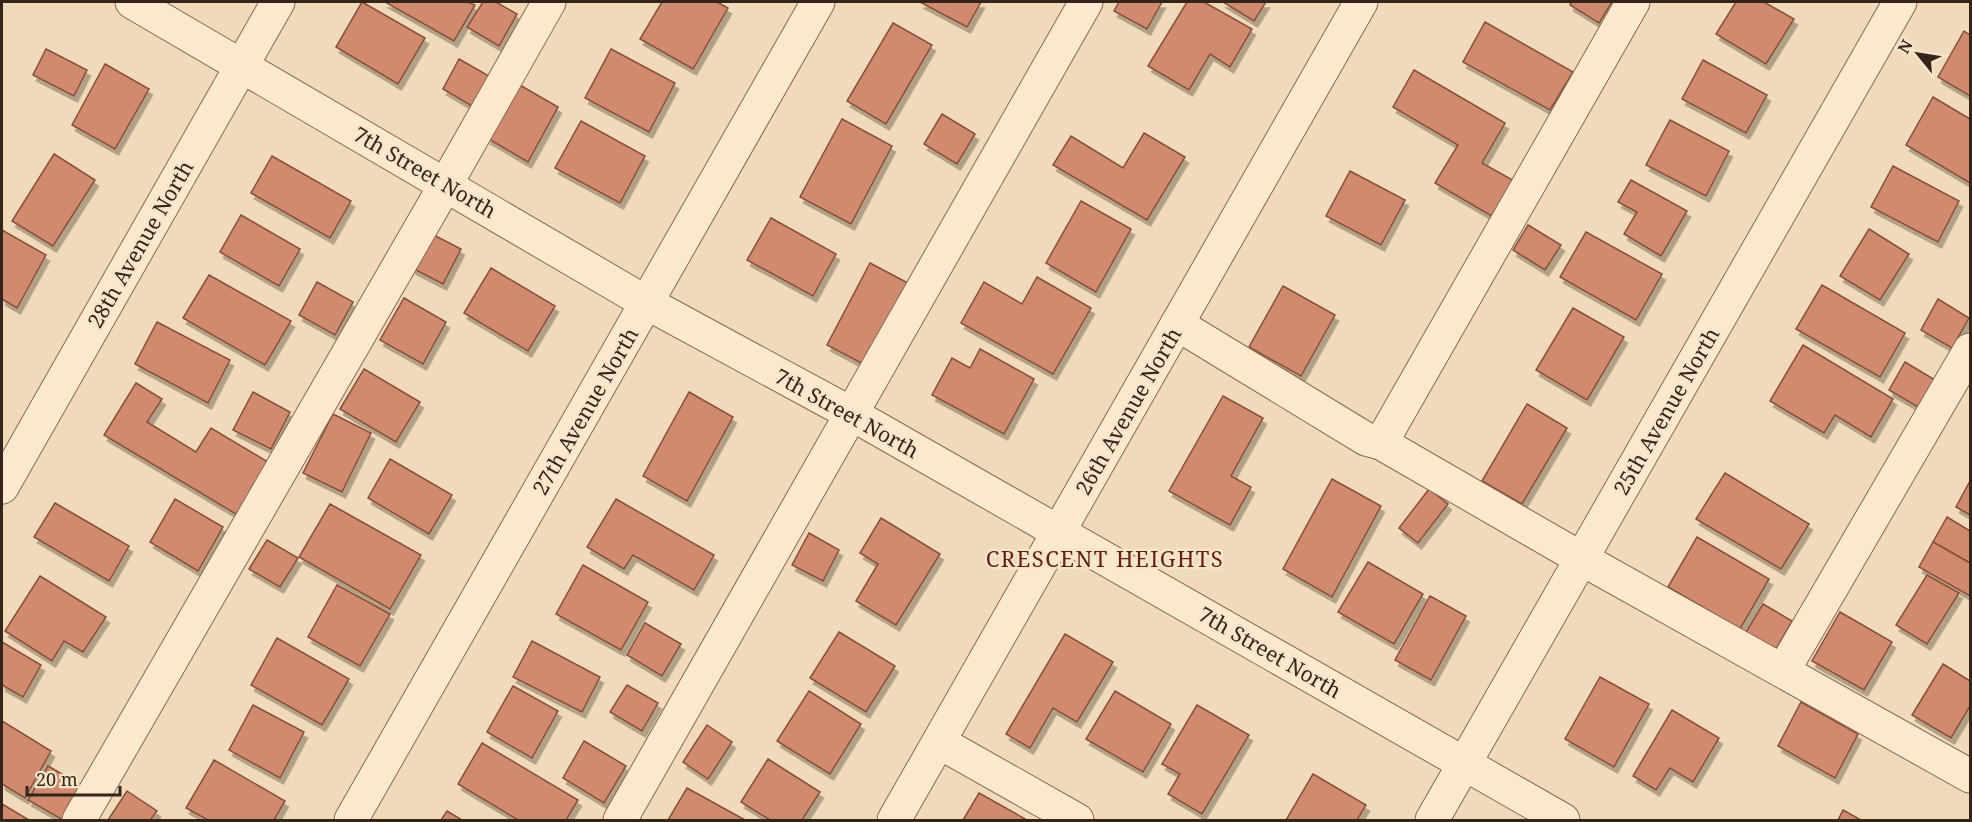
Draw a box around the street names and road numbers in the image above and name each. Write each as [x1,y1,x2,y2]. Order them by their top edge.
street label: 7th Street North [348,120,502,224]
street label: 28th Avenue North [81,155,199,333]
street label: 27th Avenue North [526,322,644,500]
street label: 26th Avenue North [1069,322,1187,500]
street label: 25th Avenue North [1607,322,1725,500]
street label: 7th Street North [770,362,924,464]
street label: 7th Street North [1193,600,1347,704]

